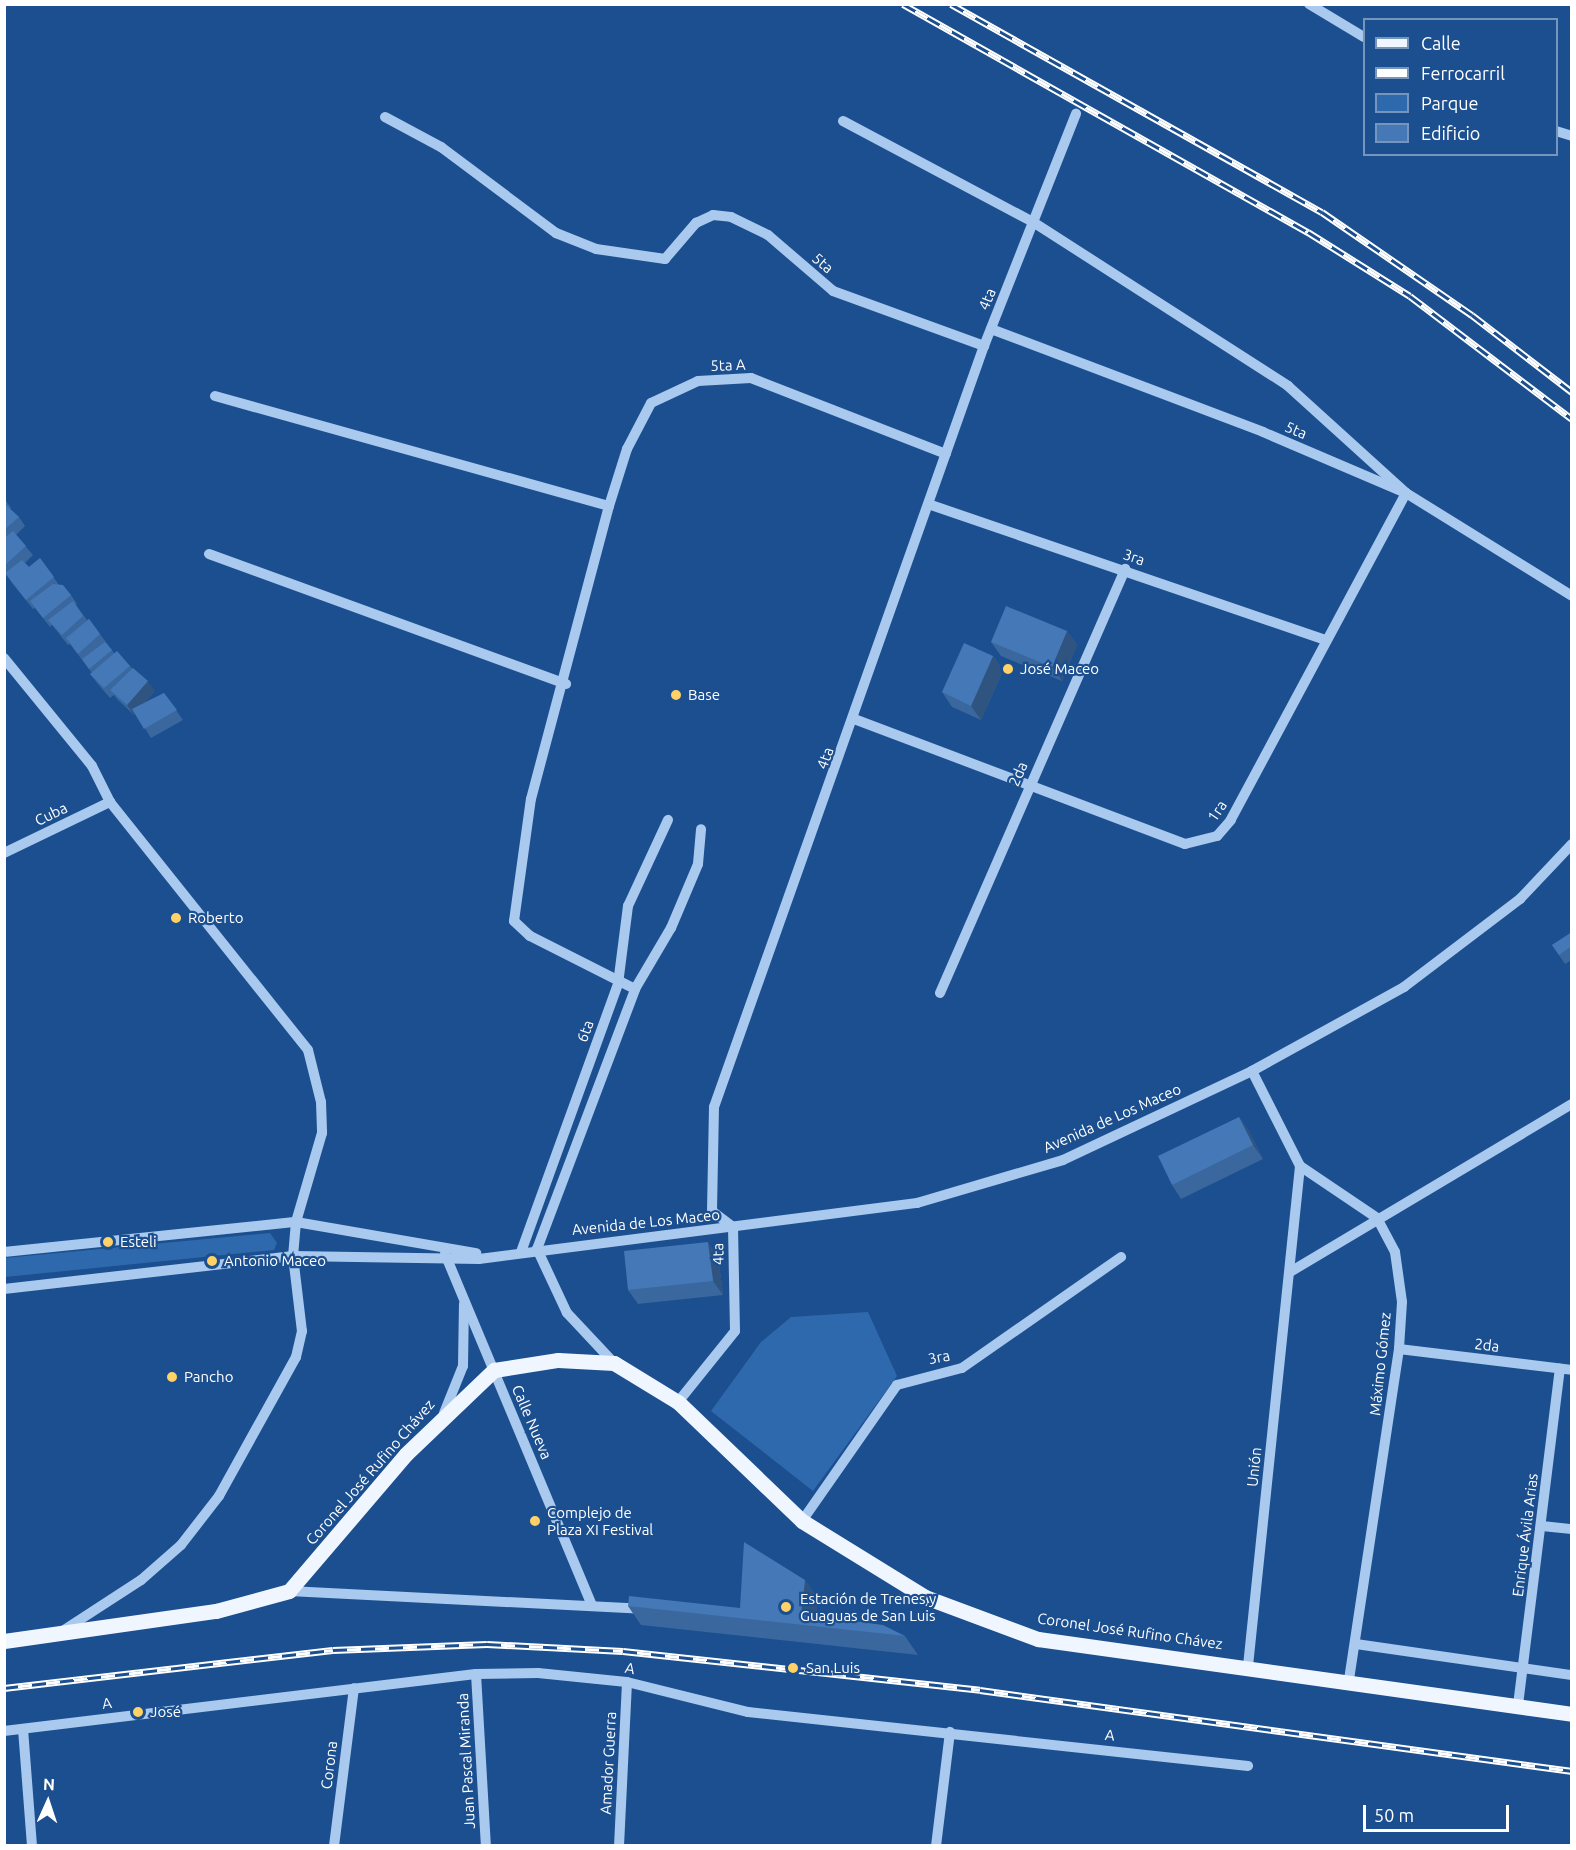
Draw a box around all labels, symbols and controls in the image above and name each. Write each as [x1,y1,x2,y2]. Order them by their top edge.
legend [1363,18,1558,156]
text: Calle [1421,33,1461,53]
text: Ferrocarril [1421,63,1505,83]
text: Parque [1421,93,1478,113]
text: Edificio [1421,123,1480,143]
street label: 5ta [809,249,837,277]
street label: 4ta [975,285,999,313]
street label: 5ta A [710,355,746,375]
street label: 5ta [1282,417,1310,443]
street label: 3ra [1121,545,1147,569]
place label: José Maceo [1020,660,1099,678]
marker: José Maceo [1001,662,1015,676]
place label: Base [688,686,720,704]
marker: Base [669,688,683,702]
street label: 4ta [813,745,837,771]
street label: 2da [1005,759,1031,789]
street label: 1ra [1203,797,1231,825]
street label: Cuba [32,798,70,830]
place label: Roberto [188,909,243,927]
marker: Roberto [169,911,183,925]
street label: 6ta [573,1018,597,1044]
street label: Avenida de Los Maceo [1040,1080,1184,1156]
street label: Avenida de Los Maceo [571,1205,721,1239]
place label: Esteli [120,1233,157,1251]
marker: Esteli [101,1235,115,1249]
street label: 4ta [709,1243,727,1265]
place label: Antonio Maceo [224,1252,326,1270]
marker: Antonio Maceo [205,1254,219,1268]
street label: Máximo Gómez [1366,1311,1394,1417]
street label: 2da [1474,1335,1500,1355]
street label: 3ra [927,1346,951,1368]
place label: Pancho [184,1368,233,1386]
marker: Pancho [165,1370,179,1384]
street label: Calle Nueva [508,1382,556,1462]
street label: Coronel José Rufino Chávez [302,1396,438,1548]
street label: Unión [1243,1446,1265,1488]
street label: Enrique Ávila Arias [1508,1472,1542,1598]
place label: Complejo de Plaza XI Festival [547,1503,653,1538]
marker: Complejo de Plaza XI Festival [528,1514,542,1528]
place label: Estación de Trenes y Guaguas de San Luis [800,1589,936,1624]
marker: Estación de Trenes y Guaguas de San Luis [777,1598,795,1616]
street label: Coronel José Rufino Chávez [1036,1609,1224,1653]
street label: A [624,1658,636,1678]
marker: San Luis [784,1659,802,1677]
place label: San Luis [806,1659,860,1677]
street label: A [101,1693,113,1713]
street label: Juan Pascal Miranda [453,1693,479,1829]
place label: José [150,1703,181,1721]
marker: José [131,1705,145,1719]
street label: Amador Guerra [596,1711,620,1815]
street label: A [1104,1726,1116,1744]
street label: Corona [317,1740,341,1790]
north arrow [18,1772,78,1832]
text: N [43,1775,55,1793]
scale bar [1366,1793,1512,1831]
text: 50 m [1374,1805,1414,1825]

